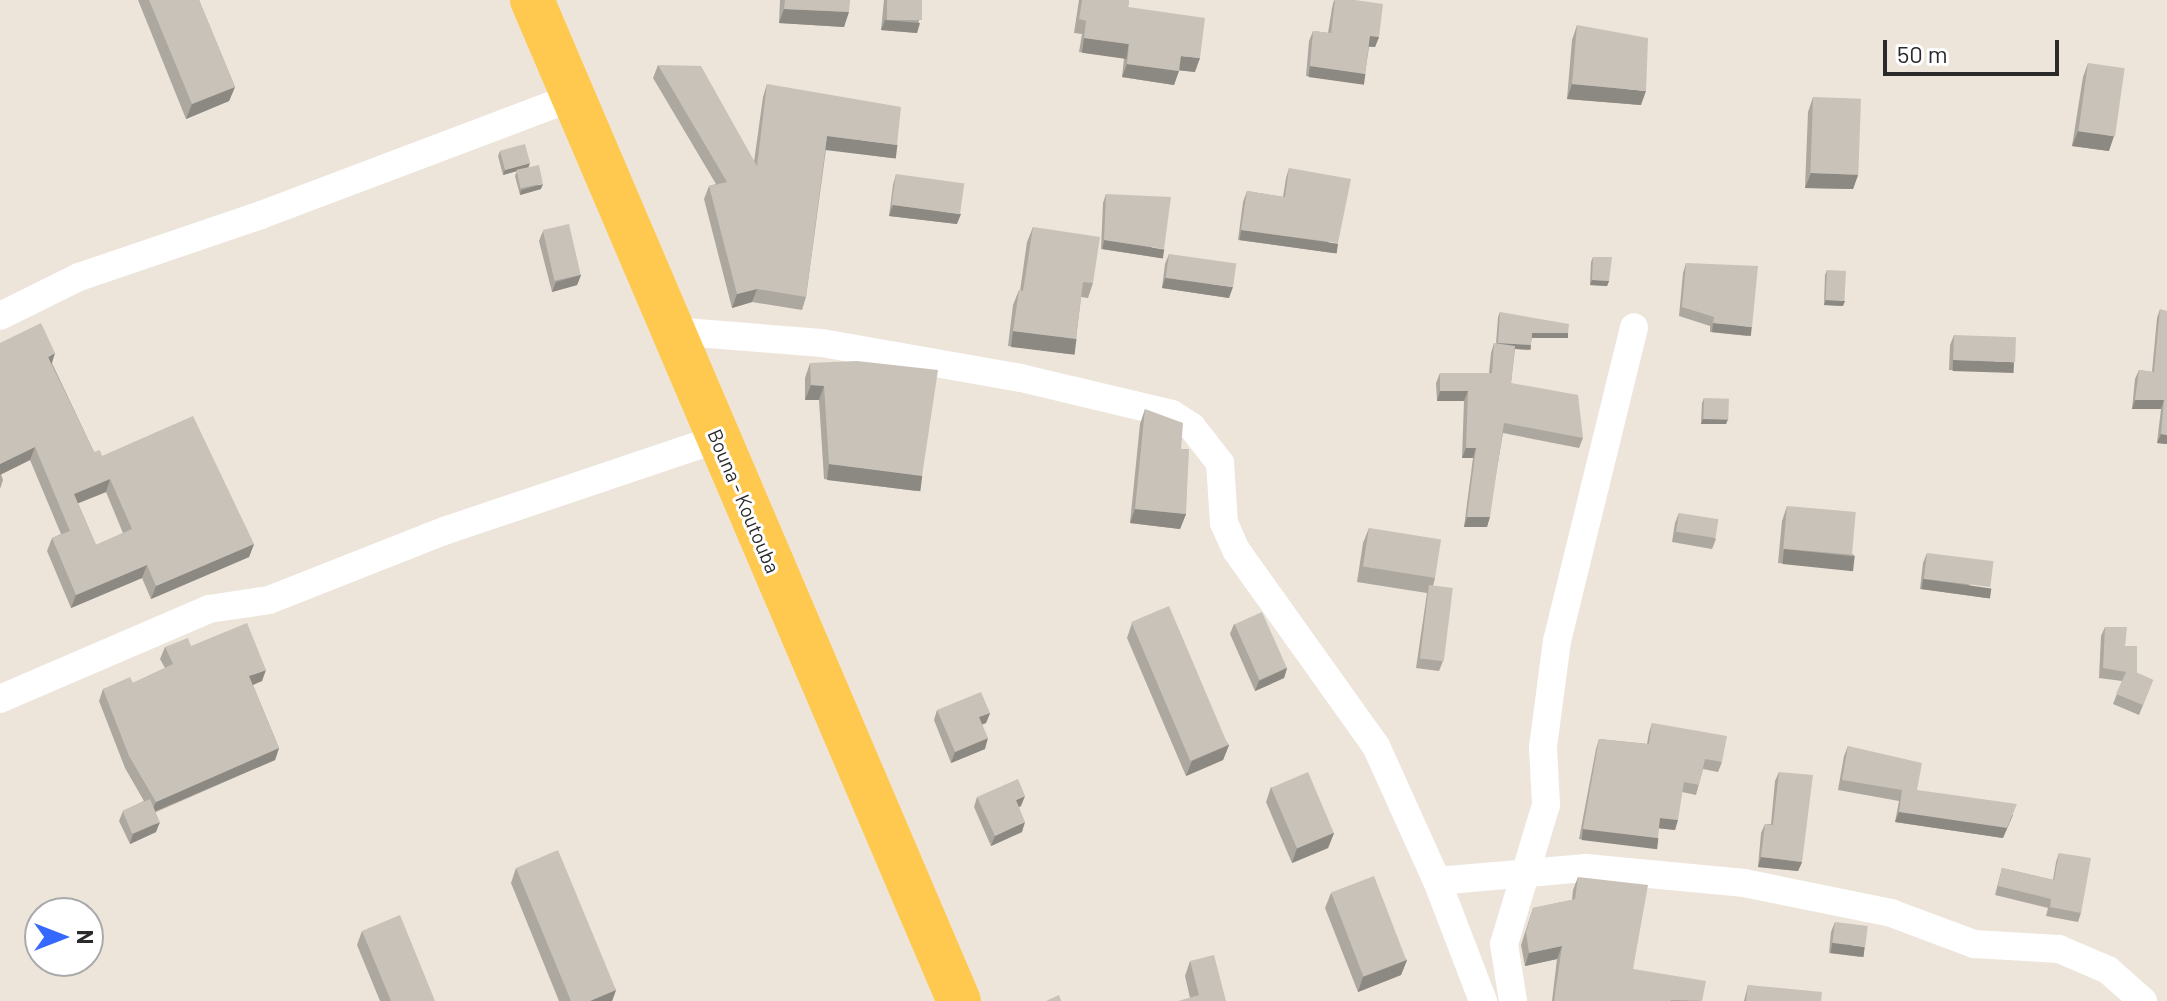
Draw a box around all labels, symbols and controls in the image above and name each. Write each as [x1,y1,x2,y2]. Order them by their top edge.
scale bar [1887,24,2063,74]
text: 50 m [1897,39,1948,68]
street label: Bouna - Koutouba [703,425,785,577]
north arrow [24,897,104,977]
text: N [73,930,99,944]

